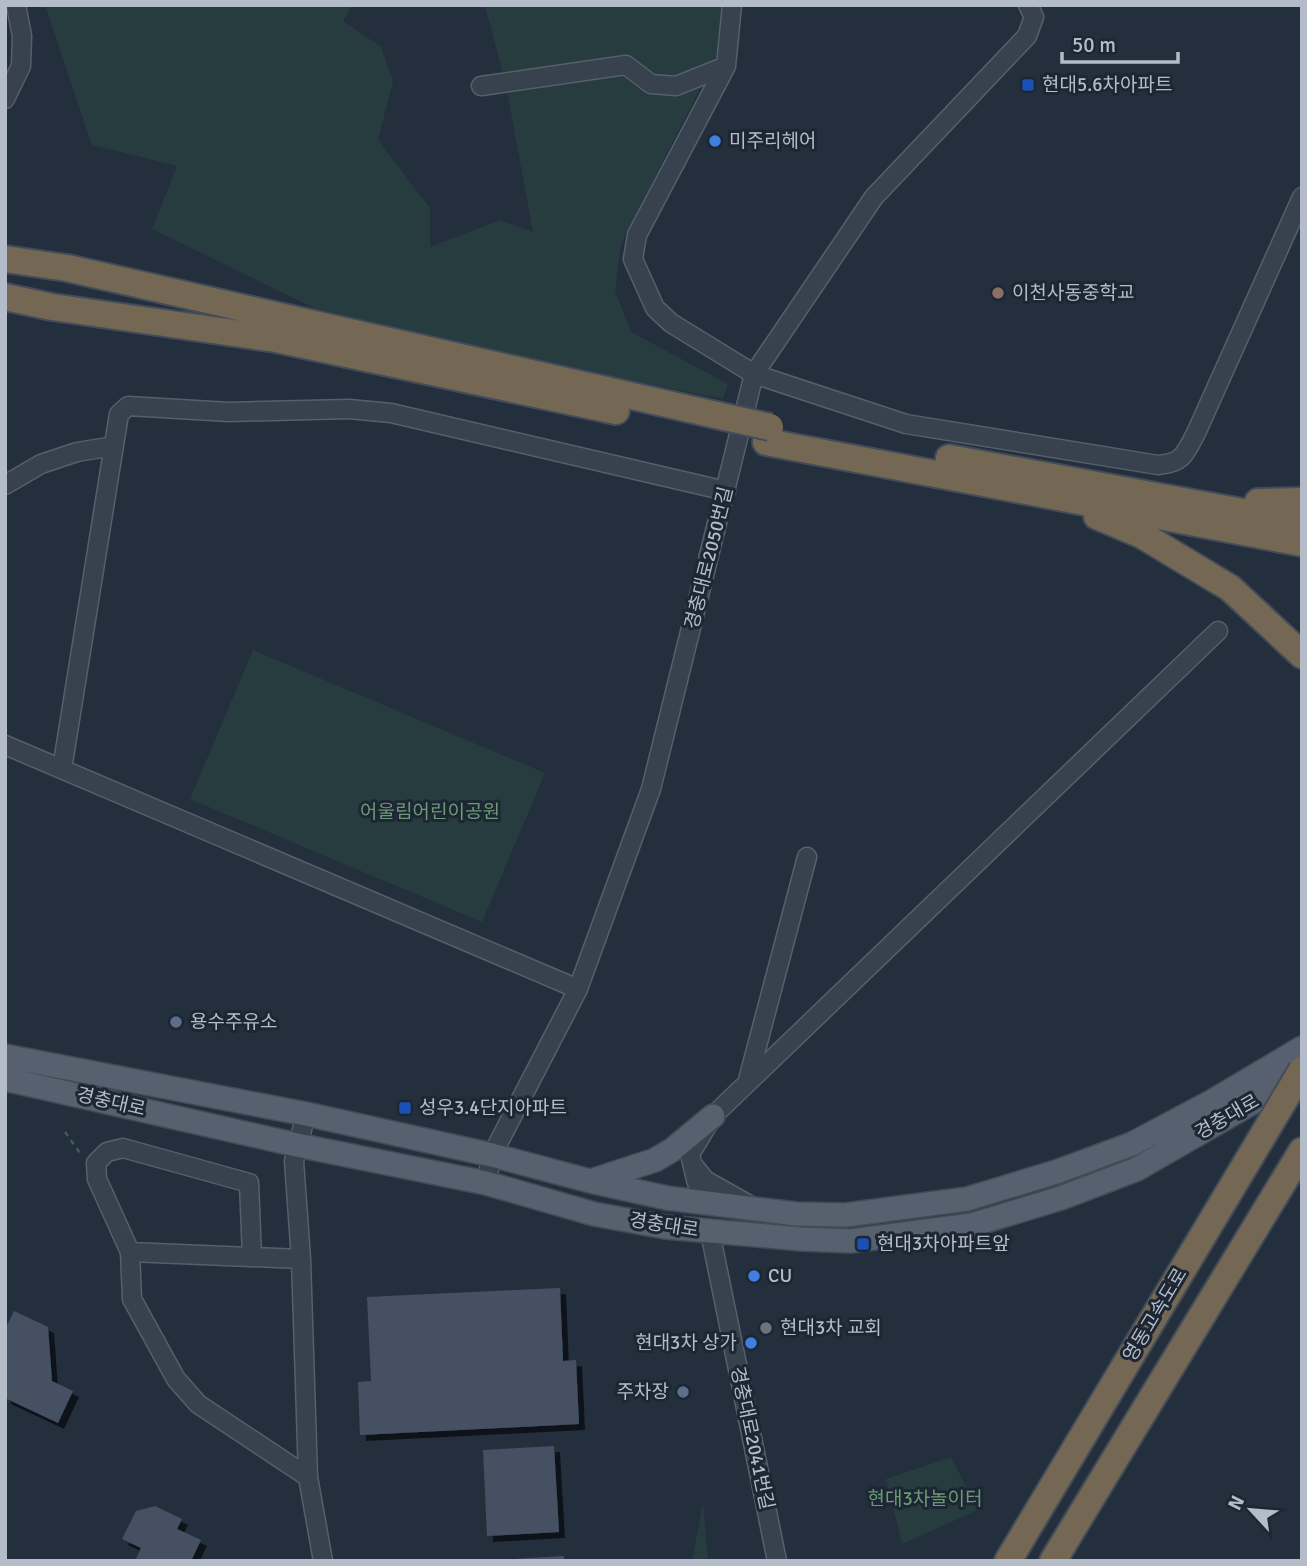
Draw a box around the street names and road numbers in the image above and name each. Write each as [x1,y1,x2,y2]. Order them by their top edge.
street label: 경충대로2050번길 [680,484,738,632]
street label: 경충대로 [74,1082,148,1122]
street label: 경충대로 [1191,1089,1263,1145]
street label: 경충대로 [628,1208,700,1242]
street label: 영동고속도로 [1118,1264,1192,1366]
street label: 경충대로2041번길 [725,1364,779,1512]

